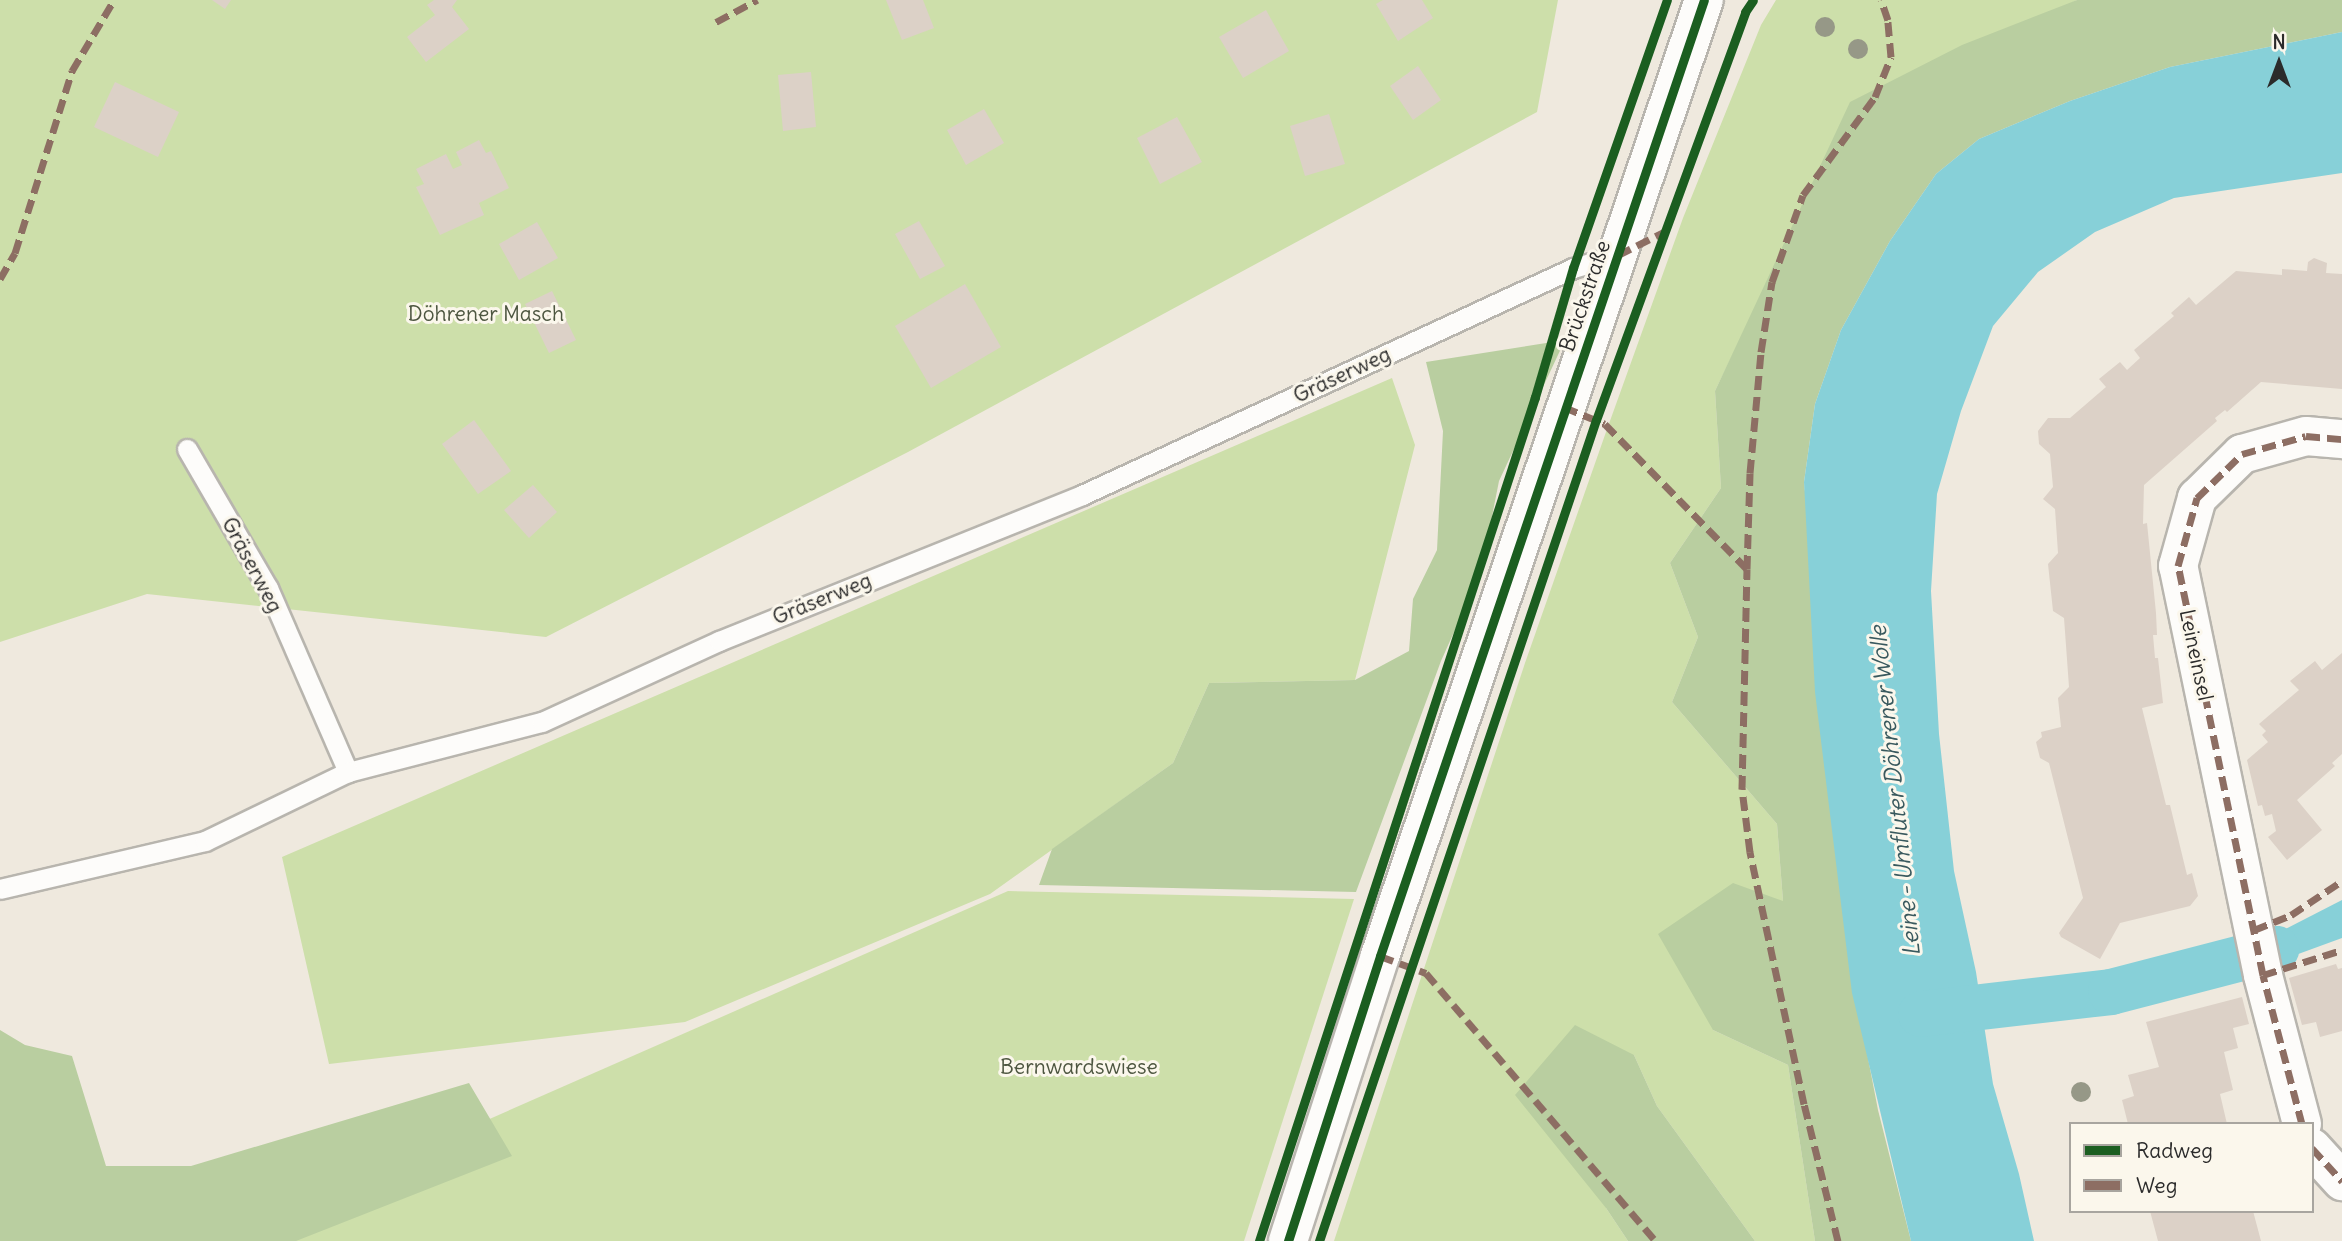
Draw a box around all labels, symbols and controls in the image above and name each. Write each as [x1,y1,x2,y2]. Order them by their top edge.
north arrow [2244,28,2314,98]
text: N [2272,30,2286,54]
street label: Brückstraße [1554,237,1616,355]
park label: Döhrener Masch [408,301,564,327]
street label: Gräserweg [1289,342,1395,408]
street label: Gräserweg [216,513,288,617]
street label: Gräserweg [769,568,875,630]
street label: Leineinsel [2174,607,2218,703]
water label: Leine - Umfluter Döhrener Wolle [1864,624,1926,958]
park label: Bernwardswiese [1000,1054,1158,1080]
legend [2069,1122,2314,1213]
text: Radweg [2136,1137,2213,1164]
text: Weg [2136,1172,2177,1199]

